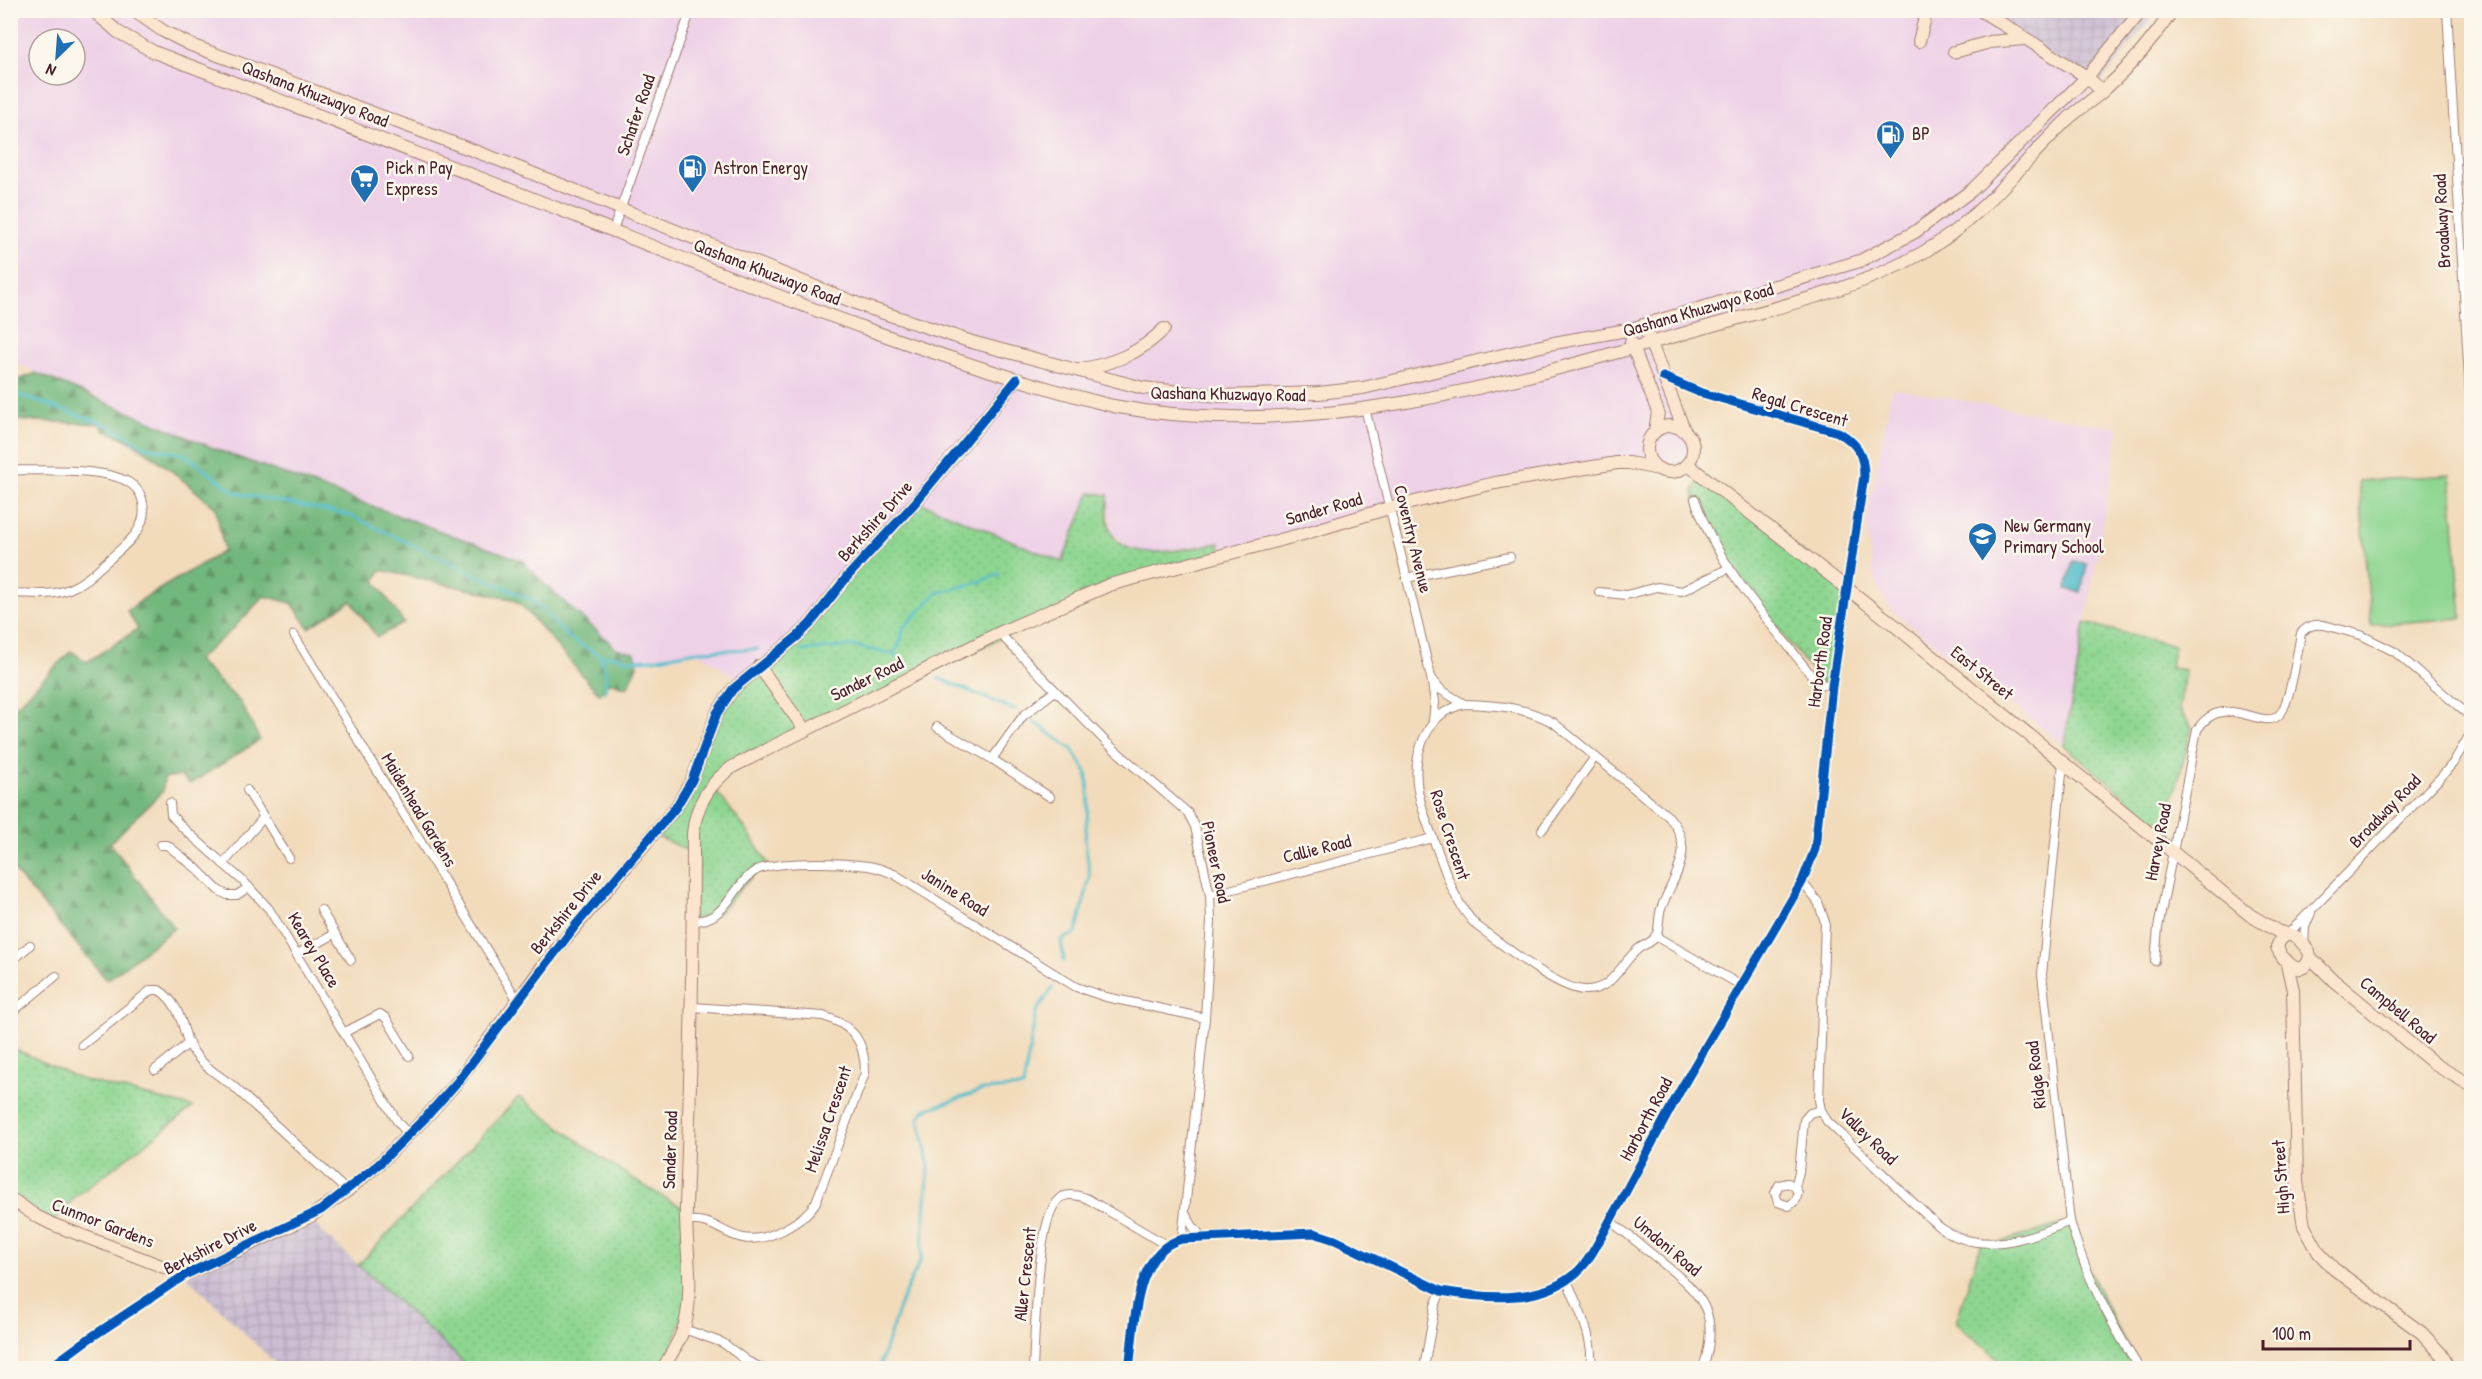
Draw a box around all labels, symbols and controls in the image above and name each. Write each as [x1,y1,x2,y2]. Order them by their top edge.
north arrow [27,27,87,87]
street label: Qashana Khuzwayo Road [238,54,392,133]
text: N [42,59,59,82]
street label: Schafer Road [610,71,661,159]
fuel station icon: BP [1875,118,1907,160]
place label: BP [1912,121,1930,146]
fuel station icon: Astron Energy [677,152,709,194]
place label: Pick n Pay Express [386,155,453,201]
place label: Astron Energy [714,155,809,180]
supermarket icon: Pick n Pay Express [349,162,381,204]
street label: Broadway Road [2427,173,2456,269]
street label: Qashana Khuzwayo Road [690,232,844,311]
street label: Qashana Khuzwayo Road [1620,276,1776,343]
street label: Qashana Khuzwayo Road [1150,380,1306,407]
street label: Regal Crescent [1749,380,1852,433]
street label: Berkshire Drive [831,475,918,567]
street label: Coventry Avenue [1388,482,1439,595]
street label: Sander Road [1283,486,1365,531]
place label: New Germany Primary School [2004,513,2104,559]
school or university icon: New Germany Primary School [1967,520,1999,562]
street label: Harborth Road [1801,615,1838,709]
street label: East Street [1946,640,2020,706]
street label: Sander Road [826,650,907,707]
street label: Maidenhead Gardens [376,748,463,871]
street label: Broadway Road [2343,768,2426,853]
street label: Rose Crescent [1424,787,1477,884]
street label: Harvey Road [2138,801,2177,883]
street label: Pioneer Road [1196,819,1237,905]
street label: Callie Road [1280,828,1354,869]
street label: Janine Road [917,861,994,922]
street label: Berkshire Drive [524,864,607,959]
street label: Kearey Place [282,907,347,992]
street label: Campbell Road [2355,970,2442,1049]
street label: Ridge Road [2019,1040,2052,1110]
street label: Melissa Crescent [798,1061,858,1175]
street label: Harborth Road [1613,1073,1678,1165]
street label: Valley Road [1833,1101,1903,1170]
street label: Sander Road [656,1110,683,1190]
street label: High Street [2265,1138,2296,1215]
street label: Cunmor Gardens [48,1192,158,1254]
street label: Umdoni Road [1628,1210,1707,1282]
street label: Berkshire Drive [159,1212,261,1281]
street label: Aller Crescent [1007,1225,1042,1322]
scale bar [2263,1313,2410,1351]
text: 100 m [2272,1321,2311,1346]

